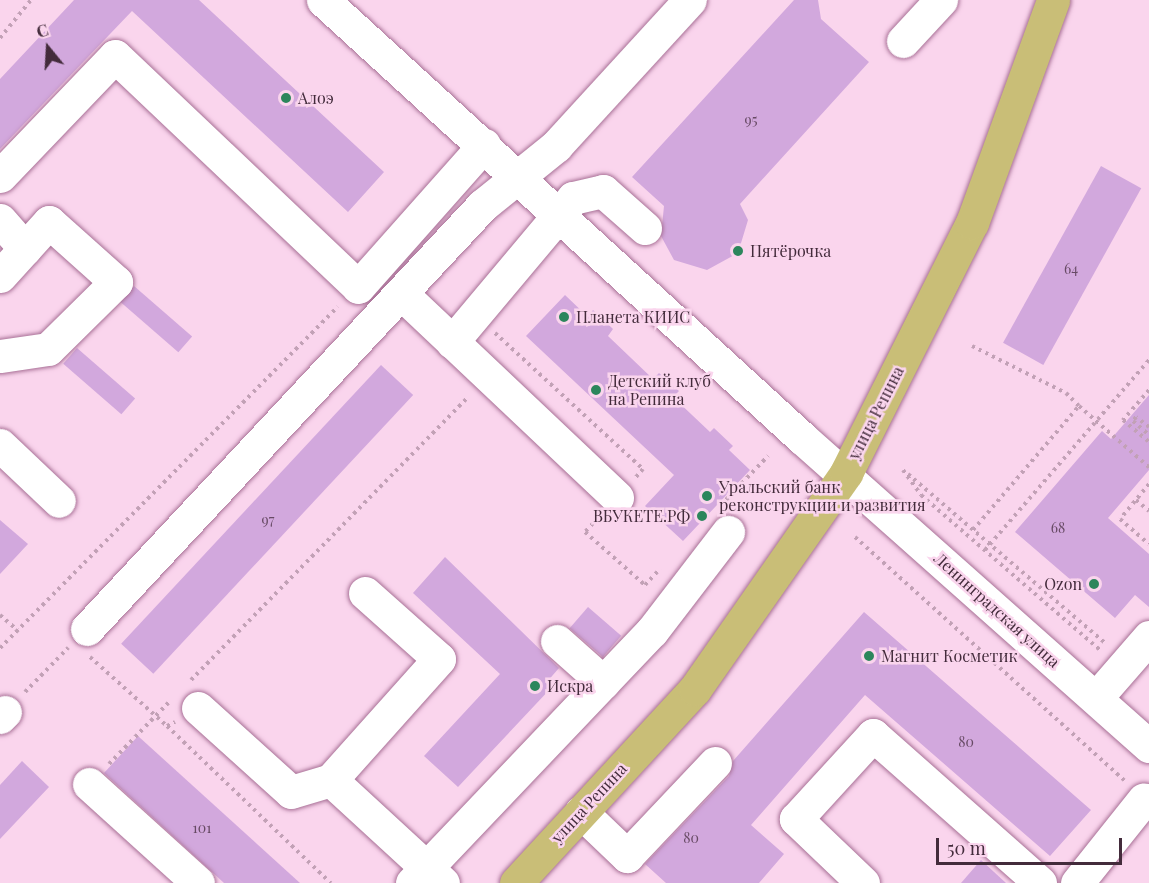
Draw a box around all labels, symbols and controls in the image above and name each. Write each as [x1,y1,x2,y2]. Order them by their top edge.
north arrow [18,18,78,78]
text: С [34,19,51,42]
place label: Алоэ [298,88,334,108]
marker: Алоэ [279,91,293,105]
house number: 95 [745,112,757,128]
place label: Пятёрочка [750,241,831,261]
marker: Пятёрочка [731,244,745,258]
house number: 64 [1064,261,1078,277]
place label: Планета КИИС [576,307,690,327]
marker: Планета КИИС [557,310,571,324]
street label: улица Репина [844,363,908,463]
place label: Детский клуб на Репина [608,371,711,409]
marker: Детский клуб на Репина [589,383,603,397]
place label: Уральский банк реконструкции и развития [719,477,926,515]
marker: Уральский банк реконструкции и развития [700,489,714,503]
place label: ВБУКЕТЕ.РФ [593,506,690,526]
marker: ВБУКЕТЕ.РФ [695,509,709,523]
house number: 97 [262,512,274,528]
house number: 68 [1051,520,1065,536]
street label: Ленинградская улица [930,549,1064,671]
place label: Ozon [1044,574,1082,594]
marker: Ozon [1087,577,1101,591]
place label: Магнит Косметик [881,646,1018,666]
marker: Магнит Косметик [862,649,876,663]
place label: Искра [547,676,593,696]
marker: Искра [528,679,542,693]
house number: 80 [958,734,974,750]
street label: улица Репина [547,759,631,847]
house number: 101 [193,820,211,836]
scale bar [939,826,1125,864]
house number: 80 [683,830,699,846]
text: 50 m [947,836,986,860]

